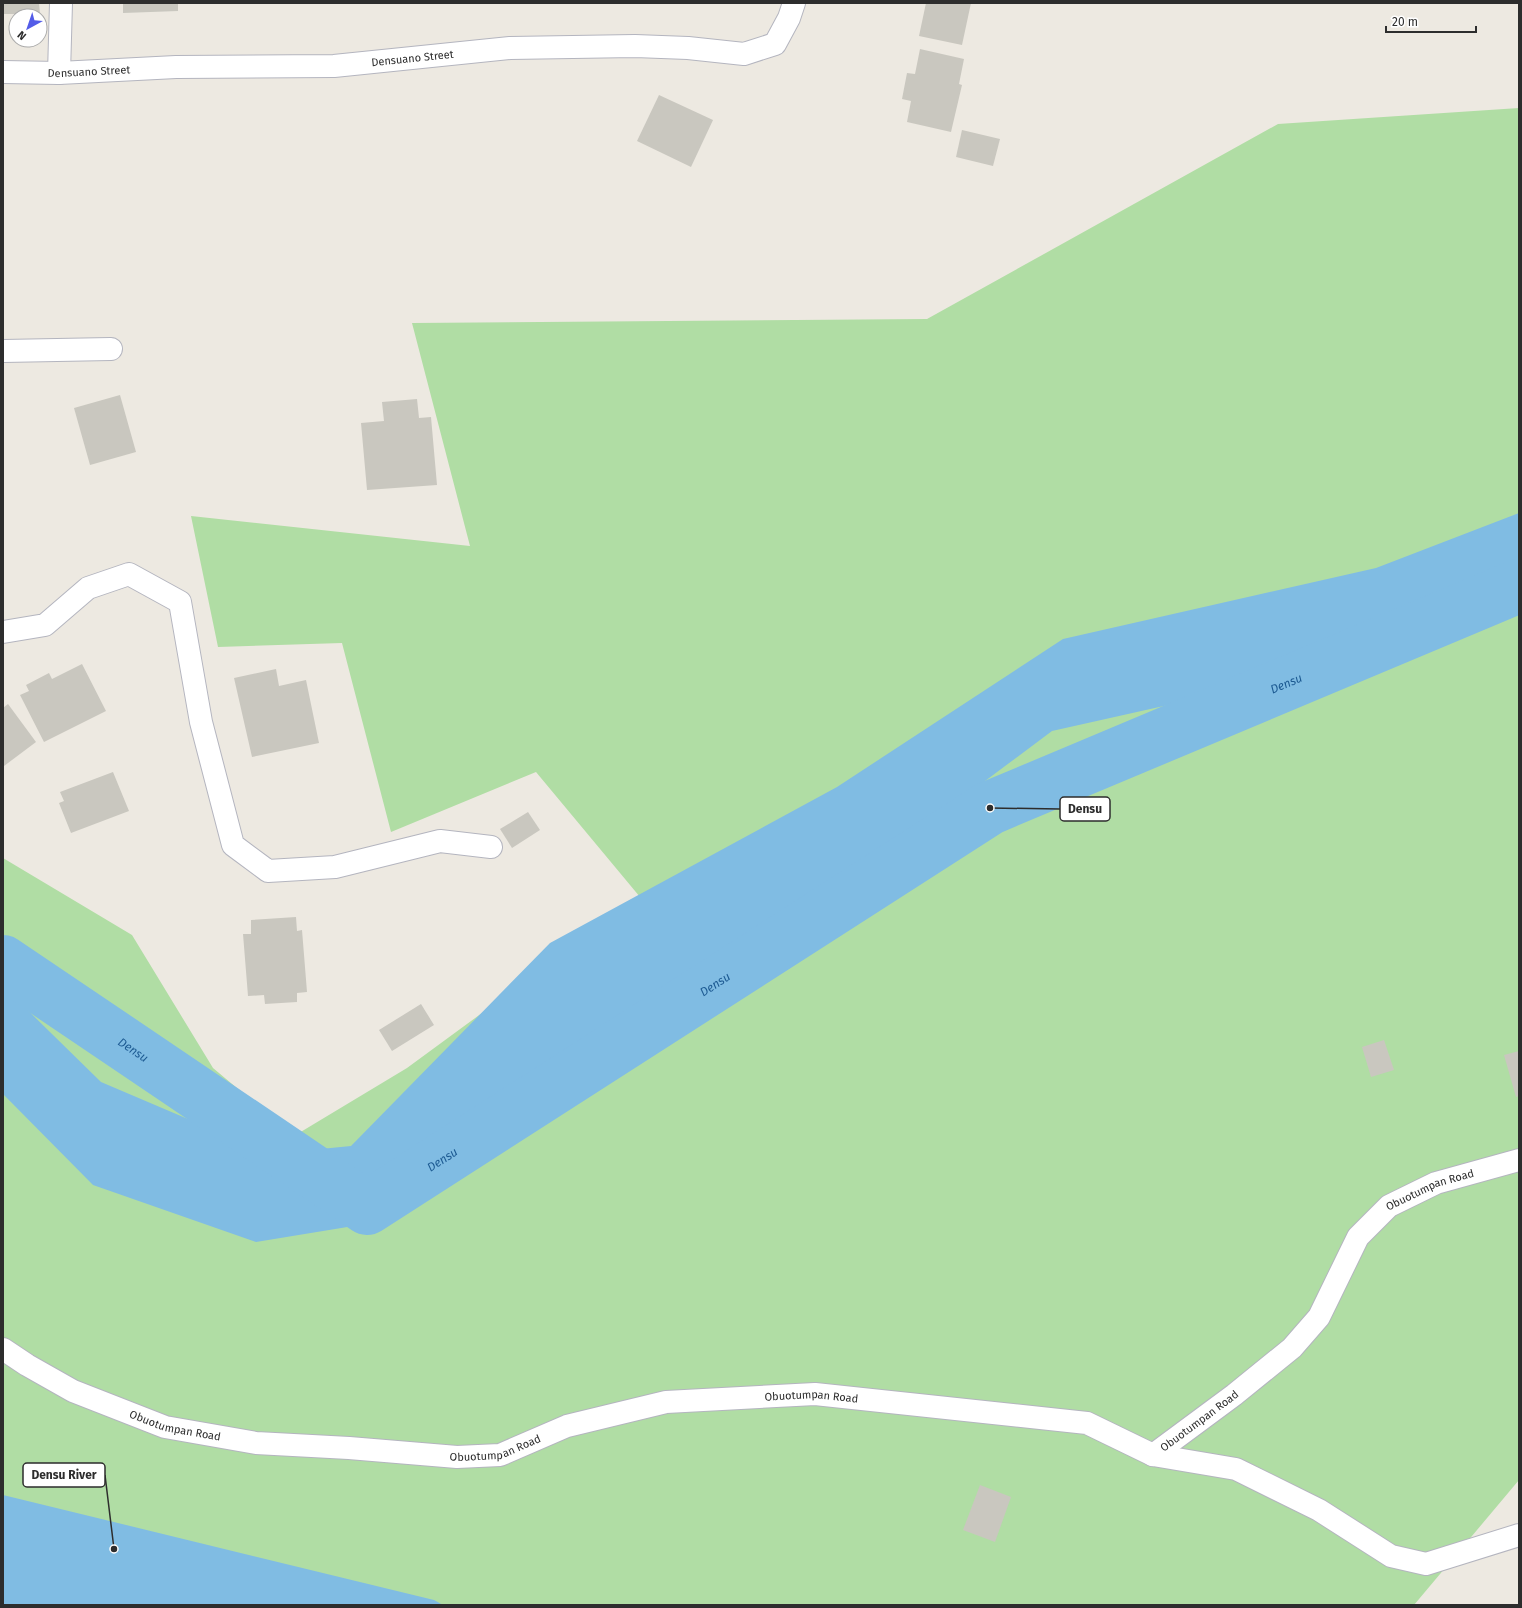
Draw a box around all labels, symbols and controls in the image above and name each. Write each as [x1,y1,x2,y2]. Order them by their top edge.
north arrow [8,8,48,48]
scale bar [1386,8,1476,34]
text: 20 m [1392,15,1418,29]
text: N [15,28,29,43]
street label: Densuano Street [371,47,454,69]
street label: Densuano Street [47,63,131,80]
water label: Densu [1268,671,1304,697]
callout: Densu [1060,797,1110,821]
text: Densu [1068,802,1102,816]
water label: Densu [697,970,733,999]
water label: Densu [115,1035,151,1065]
water label: Densu [425,1145,460,1174]
street label: Obuotumpan Road [1384,1166,1475,1213]
street label: Obuotumpan Road [764,1387,859,1405]
street label: Obuotumpan Road [1158,1388,1241,1454]
street label: Obuotumpan Road [128,1407,222,1443]
street label: Obuotumpan Road [449,1432,543,1463]
callout: Densu River [23,1463,105,1487]
text: Densu River [31,1468,97,1482]

